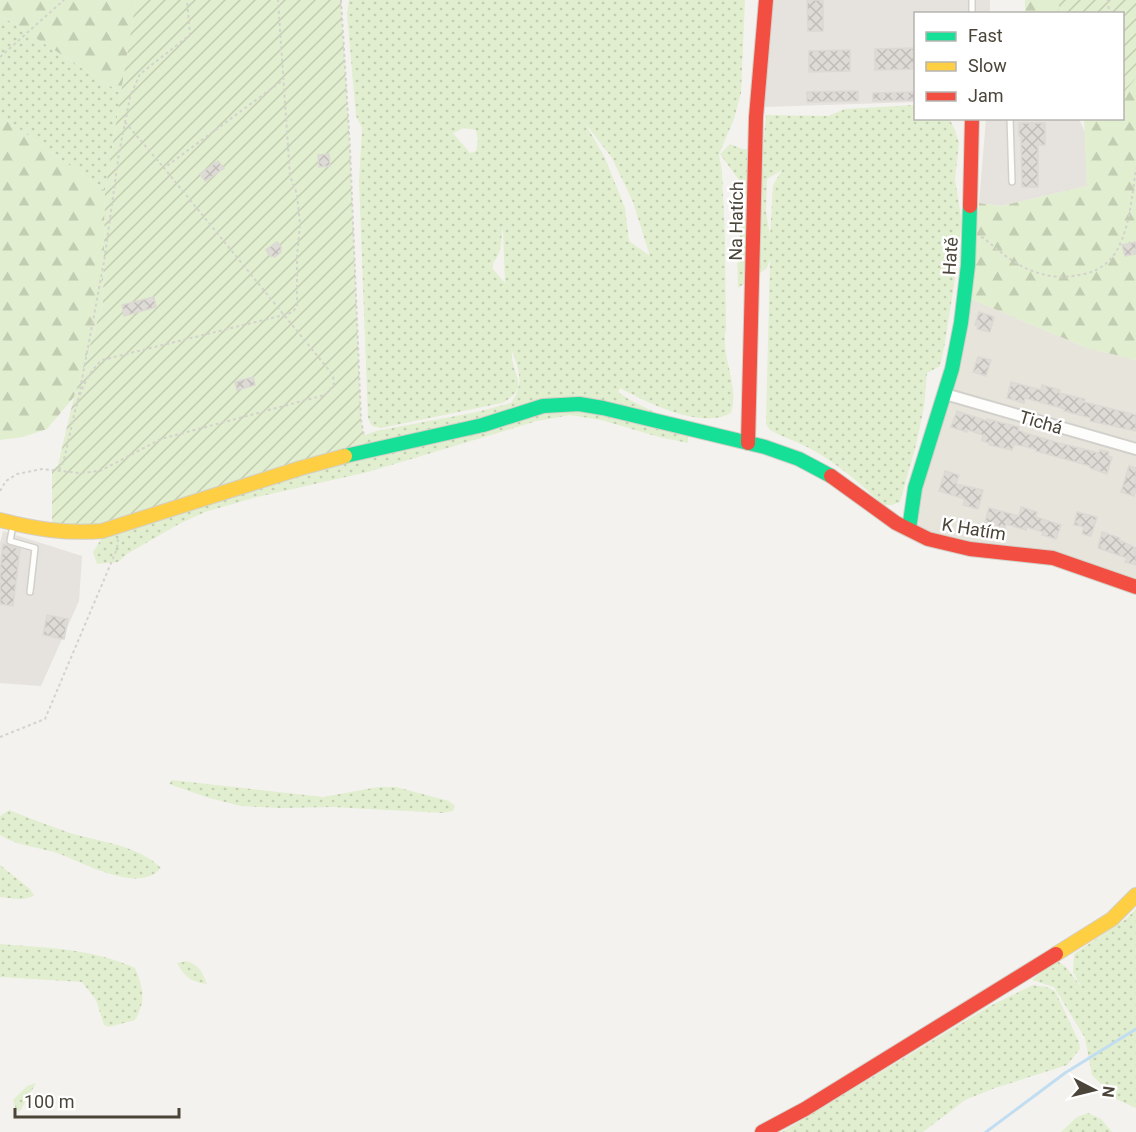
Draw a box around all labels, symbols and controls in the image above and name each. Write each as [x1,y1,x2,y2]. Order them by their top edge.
legend [914,12,1124,120]
text: Fast [968,25,1003,46]
text: Slow [968,55,1007,76]
text: Jam [968,85,1004,106]
street label: Na Hatích [725,181,747,261]
street label: Hatě [938,236,962,276]
street label: Tichá [1017,406,1065,438]
street label: K Hatím [940,514,1008,544]
north arrow [1064,1060,1124,1120]
scale bar [15,1081,178,1119]
text: N [1098,1085,1119,1099]
text: 100 m [24,1091,75,1112]

